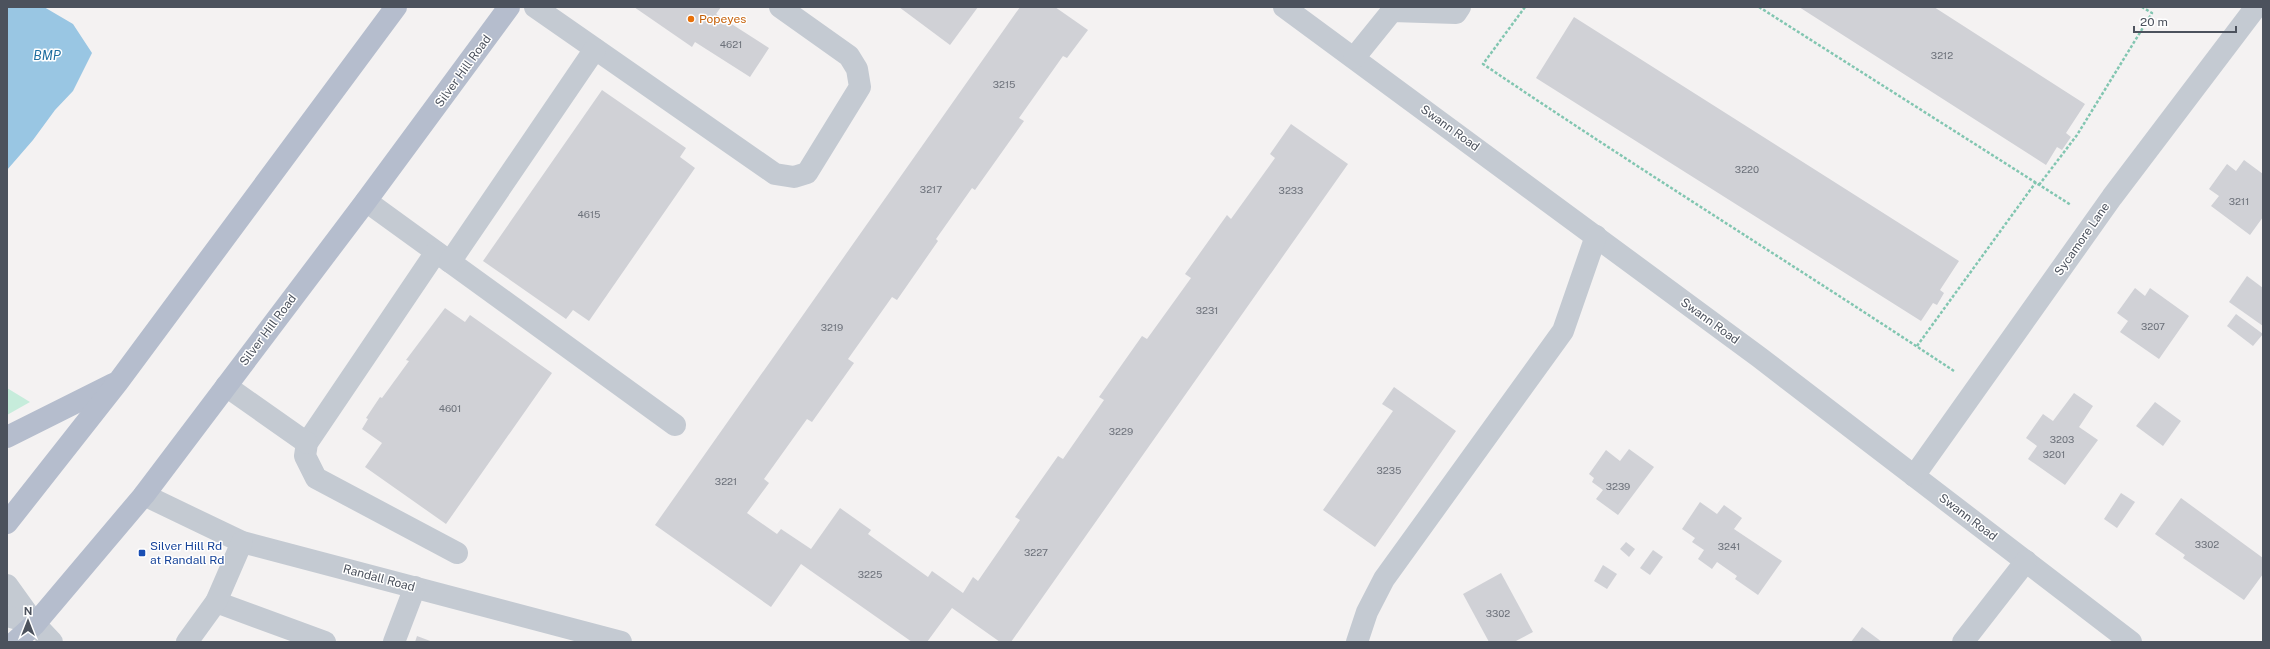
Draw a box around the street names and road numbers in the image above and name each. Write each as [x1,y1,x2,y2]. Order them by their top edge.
street label: Silver Hill Road [432,32,494,110]
street label: Swann Road [1418,102,1482,154]
street label: Sycamore Lane [2052,200,2113,278]
street label: Silver Hill Road [237,292,299,368]
street label: Swann Road [1678,295,1742,347]
street label: Swann Road [1936,491,2000,543]
street label: Randall Road [342,562,416,594]

